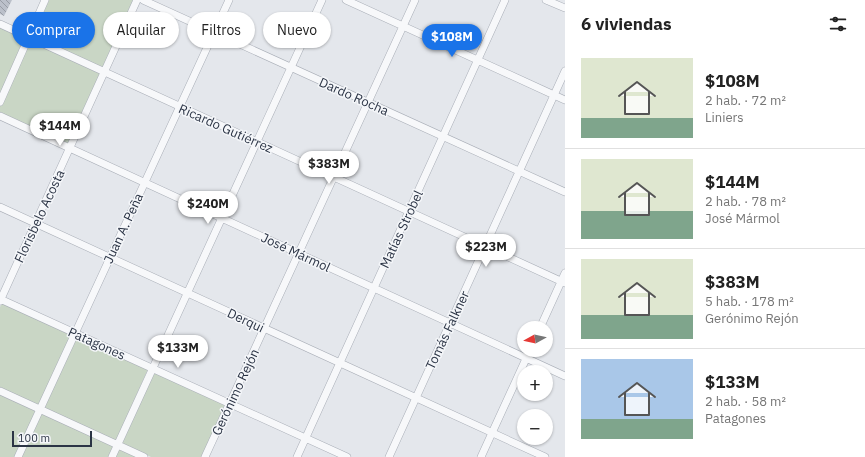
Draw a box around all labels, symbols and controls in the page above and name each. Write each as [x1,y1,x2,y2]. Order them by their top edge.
chip: Comprar [12,12,95,48]
chip: Alquilar [103,12,179,48]
chip: Filtros [187,12,255,48]
chip: Nuevo [263,12,331,48]
text: 6 viviendas [581,13,672,35]
icon: filters [827,13,849,35]
pin: $108M [424,24,480,58]
text: $108M [431,28,473,45]
text: $108M [705,70,760,92]
street label: Dardo Rocha [316,74,391,119]
icon: home [613,74,661,122]
text: 2 hab. · 72 m² [705,92,786,109]
street label: Ricardo Gutiérrez [176,100,276,157]
text: Liniers [705,109,744,126]
pin: $144M [32,113,88,147]
text: $144M [39,117,81,134]
pin: $383M [301,151,357,185]
text: $383M [308,155,350,172]
street label: Florisbelo Acosta [10,167,68,265]
text: $144M [705,171,760,193]
icon: home [613,175,661,223]
street label: Matías Strobel [376,187,427,271]
street label: Juan A. Peña [100,190,147,266]
pin: $240M [180,191,236,225]
text: 2 hab. · 78 m² [705,193,786,210]
text: $240M [187,195,229,212]
text: José Mármol [705,210,780,227]
street label: José Mármol [258,229,334,276]
pin: $223M [458,234,514,268]
text: $223M [465,238,507,255]
text: $383M [705,271,760,293]
icon: home [613,275,661,323]
street label: Tomás Falkner [422,288,473,372]
text: 5 hab. · 178 m² [705,293,794,310]
street label: Derqui [225,305,267,336]
text: Gerónimo Rejón [705,310,799,327]
north arrow [517,321,553,357]
map controls [517,321,553,445]
street label: Patagones [65,323,128,364]
pin: $133M [150,335,206,369]
text: $133M [157,339,199,356]
street label: Gerónimo Rejón [208,346,263,438]
button: + [517,365,553,401]
text: $133M [705,371,760,393]
icon: home [613,375,661,423]
text: 2 hab. · 58 m² [705,393,786,410]
button: − [517,409,553,445]
text: Patagones [705,410,766,427]
scale bar [12,429,92,448]
text: 100 m [18,431,50,445]

